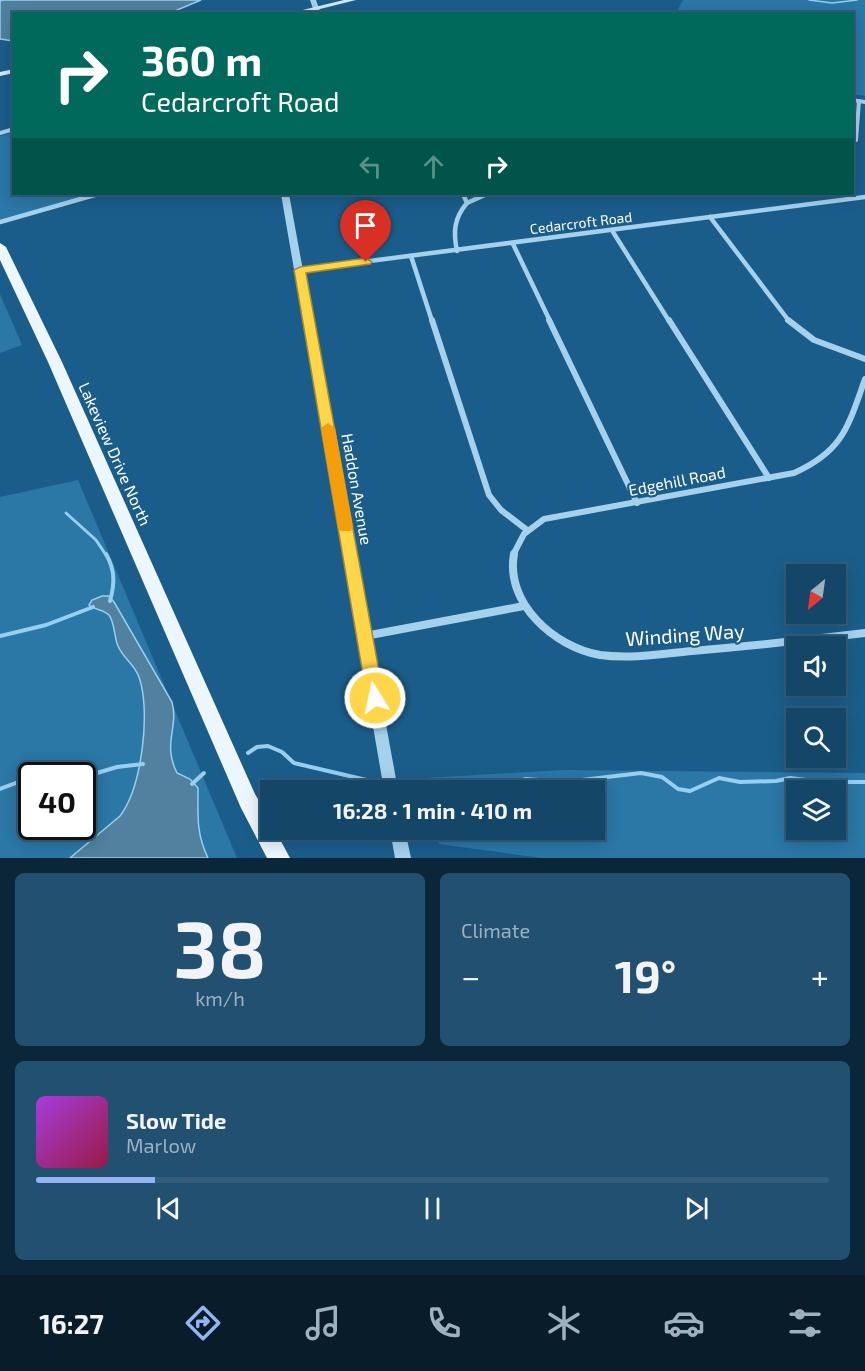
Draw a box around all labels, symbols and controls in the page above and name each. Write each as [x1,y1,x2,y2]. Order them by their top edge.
text: 360 m [141,34,262,84]
icon: right [42,36,120,114]
text: Cedarcroft Road [141,85,339,117]
icon: left [354,150,387,183]
icon: ahead [417,150,450,183]
icon: right [480,150,513,183]
pin [340,200,391,262]
street label: Cedarcroft Road [529,208,633,237]
icon: arrive [349,209,382,242]
street label: Lakeview Drive North [75,379,156,528]
street label: Haddon Avenue [338,432,377,546]
street label: Edgehill Road [627,462,727,499]
north arrow [786,564,846,624]
map controls [786,564,846,840]
street label: Winding Way [625,618,746,650]
button: sound [786,636,846,696]
position arrow [343,666,407,730]
button: search [786,708,846,768]
speed limit sign: 40 [18,762,96,840]
button: layers [786,780,846,840]
text: 16:28 · 1 min · 410 m [333,797,532,823]
text: 38 [174,900,266,994]
text: Climate [461,918,530,942]
text: 19° [615,948,676,1002]
text: − [461,956,480,996]
text: + [811,956,829,996]
text: km/h [195,986,245,1010]
text: Slow Tide [126,1107,226,1133]
text: Marlow [126,1133,196,1157]
icon: previous [152,1192,185,1225]
icon: pause [416,1192,449,1225]
icon: next [680,1192,713,1225]
icon: directions [182,1302,224,1344]
icon: music [302,1302,344,1344]
icon: phone [423,1302,465,1344]
icon: climate [543,1302,585,1344]
icon: car [663,1302,705,1344]
icon: filters [784,1302,826,1344]
text: 16:27 [39,1307,104,1339]

